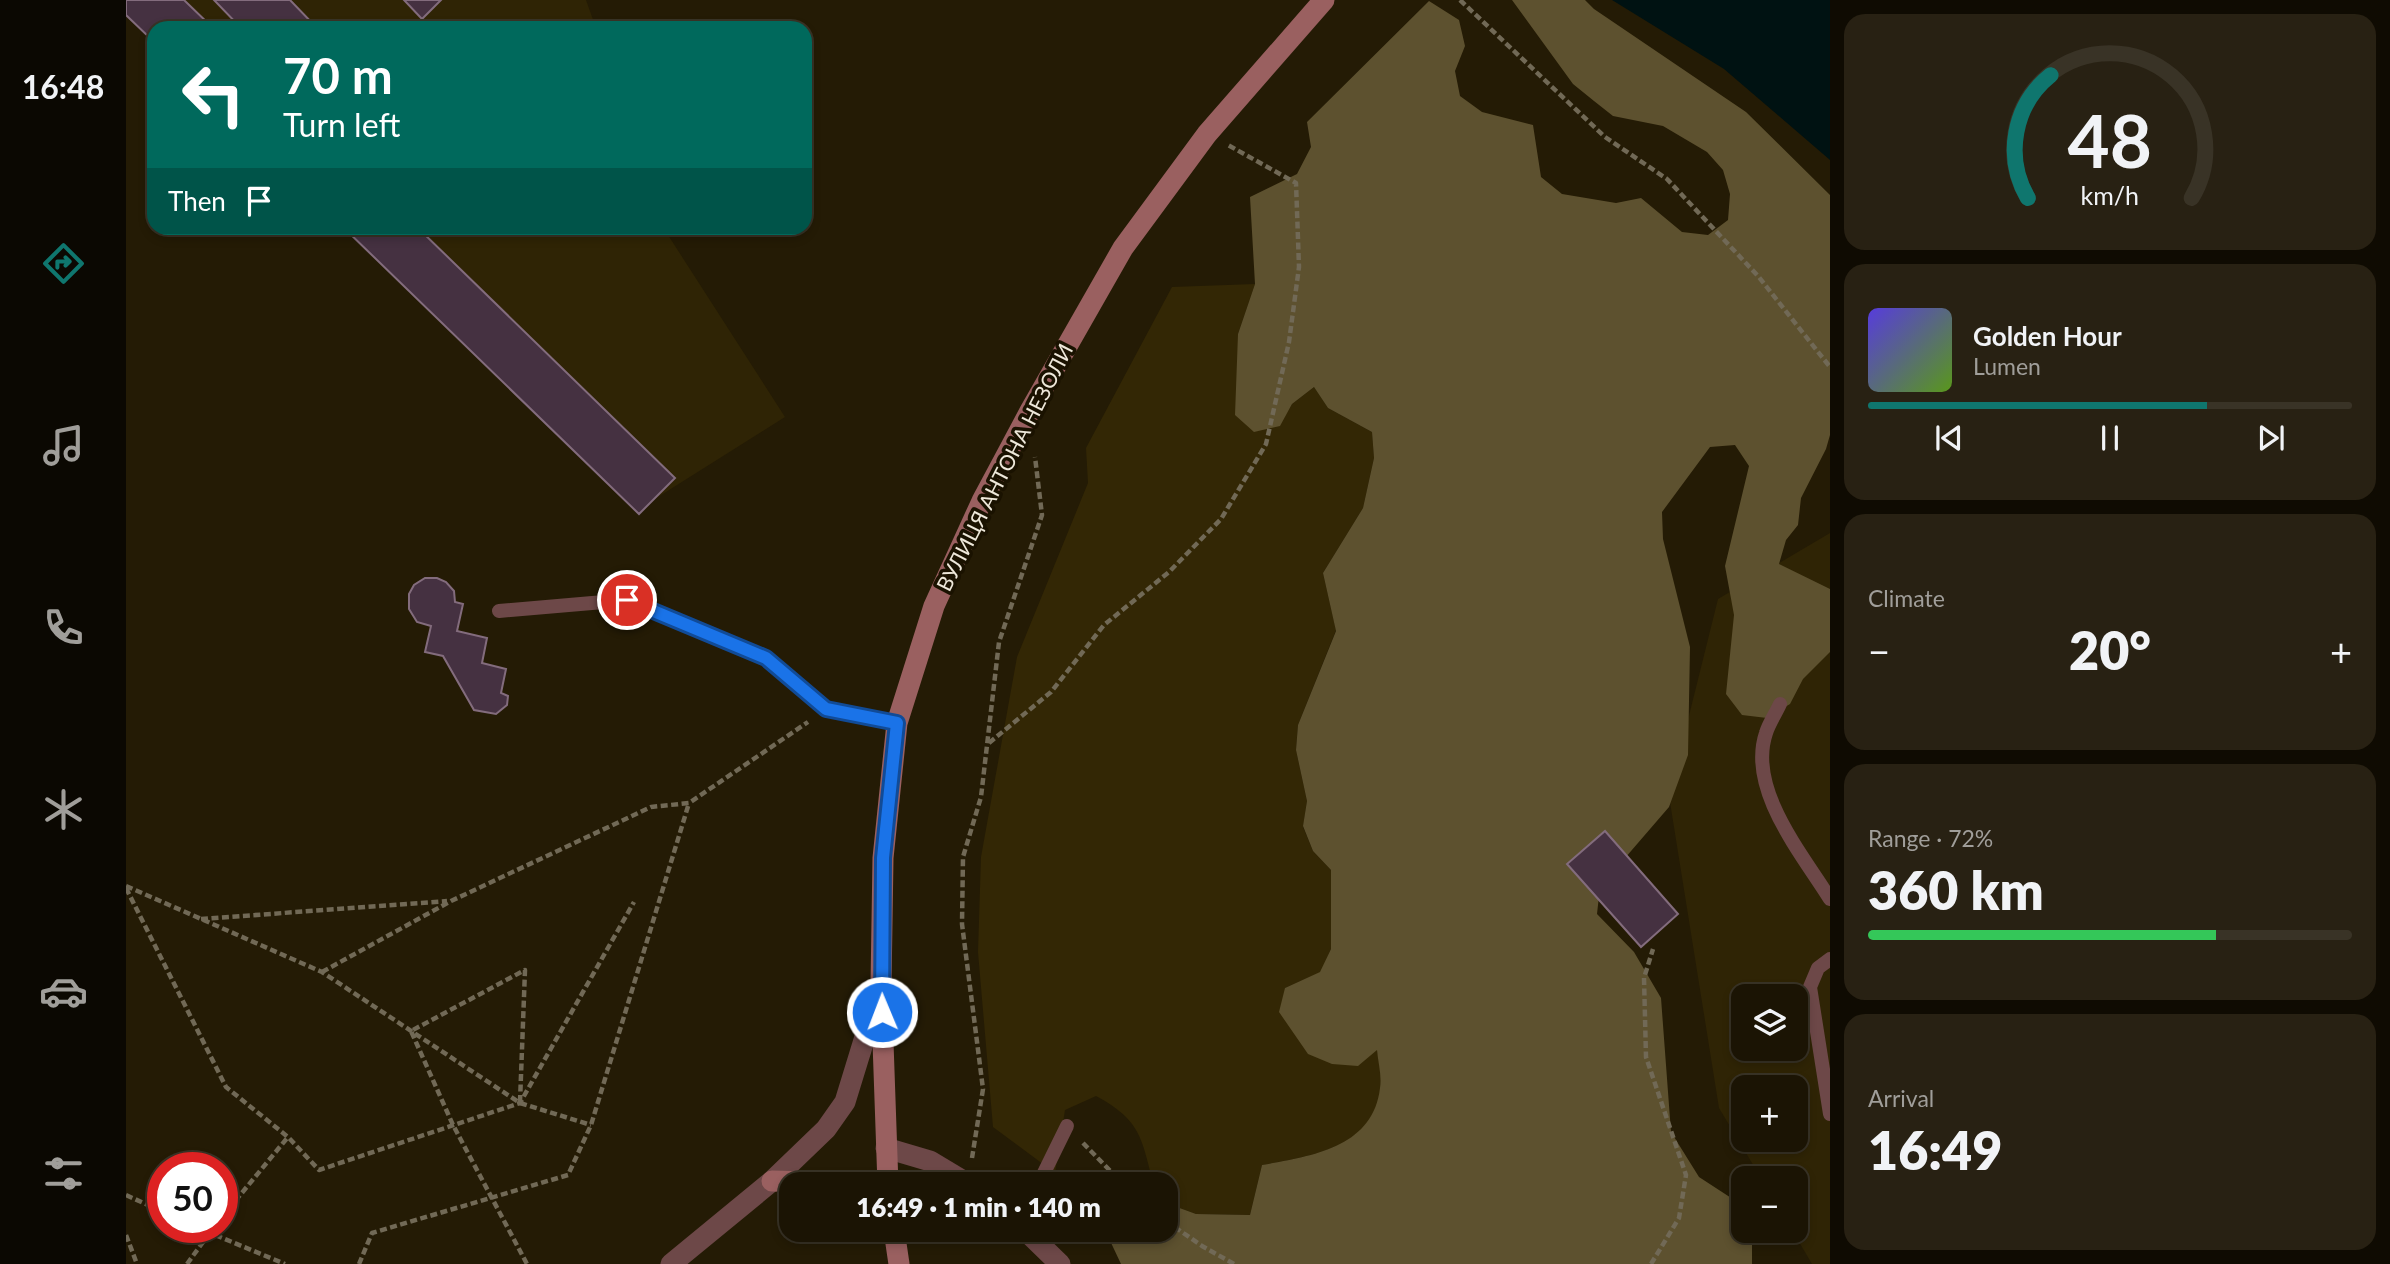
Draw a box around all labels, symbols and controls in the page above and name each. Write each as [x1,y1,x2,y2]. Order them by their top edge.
text: 70 m [283,46,393,104]
icon: left [168,49,259,140]
text: 16:48 [22,67,104,106]
text: 48 [2068,96,2152,184]
text: Turn left [283,105,400,144]
text: km/h [2081,180,2139,210]
icon: arrive [240,182,278,220]
text: Then [168,185,226,217]
icon: directions [39,239,88,288]
text: Golden Hour [1973,320,2122,352]
street label: ВУЛИЦЯ АНТОНА НЕЗОЛИ [931,339,1077,595]
text: Lumen [1973,352,2041,380]
icon: previous [1930,419,1968,457]
icon: pause [2091,419,2129,457]
icon: next [2252,419,2290,457]
icon: music [39,421,88,470]
pin [597,570,657,630]
icon: arrive [608,581,646,619]
text: Climate [1868,584,1945,612]
icon: phone [39,603,88,652]
text: 20° [2069,619,2151,681]
text: − [1868,628,1890,674]
text: + [2330,628,2352,674]
icon: climate [39,785,88,834]
text: Range · 72% [1868,824,1993,852]
text: 360 km [1868,859,2044,921]
icon: car [39,967,88,1016]
position arrow [845,975,919,1049]
map controls [1731,984,1808,1243]
button: layers [1731,984,1808,1061]
button: + [1731,1075,1808,1152]
text: Arrival [1868,1084,1934,1112]
text: 16:49 [1868,1119,2002,1181]
icon: filters [39,1149,88,1198]
speed limit sign: 50 [147,1152,238,1243]
button: − [1731,1166,1808,1243]
text: 16:49 · 1 min · 140 m [856,1191,1101,1223]

